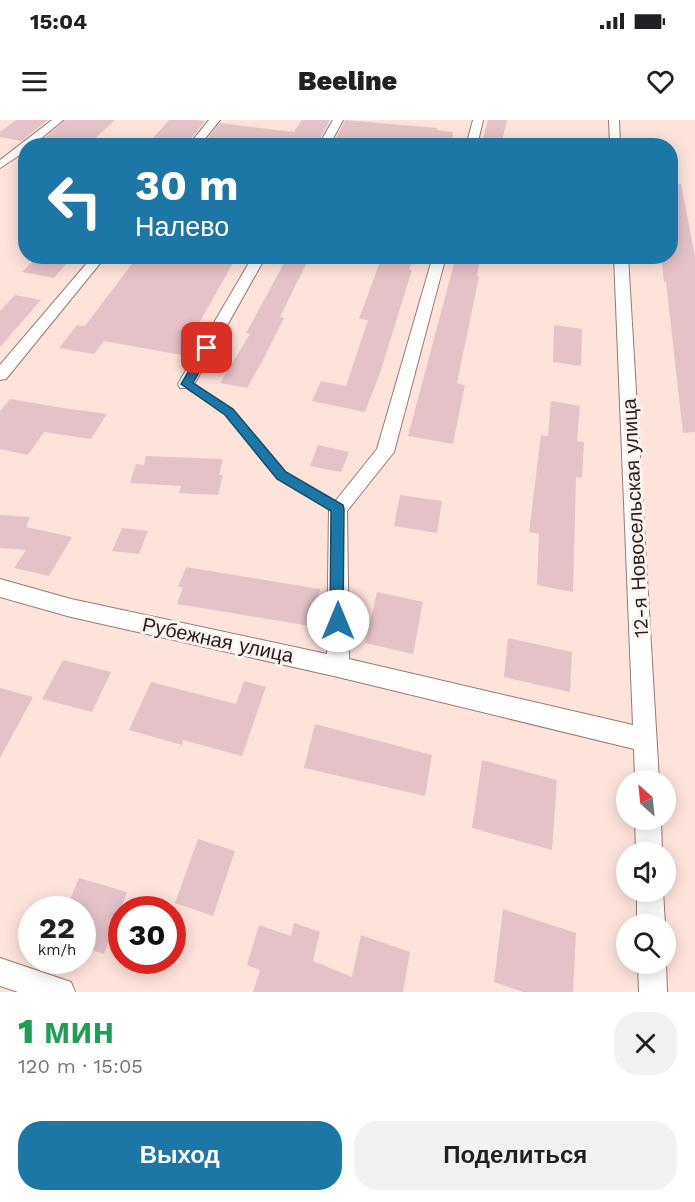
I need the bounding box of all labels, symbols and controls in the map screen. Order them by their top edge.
text: 15:04 [30,9,87,34]
icon: menu [18,65,51,98]
text: Beeline [298,65,397,97]
icon: heart [644,65,677,98]
text: 30 m [135,161,239,210]
icon: left [36,162,114,240]
text: Налево [135,211,229,243]
pin [181,322,232,373]
icon: arrive [190,331,223,364]
street label: 12-я Новосельская улица [617,397,653,638]
position arrow [306,589,370,653]
street label: Рубежная улица [140,612,297,668]
north arrow [616,770,676,830]
map controls [616,770,676,974]
button: sound [616,842,676,902]
speed limit sign: 30 [108,896,186,974]
text: 22 [39,910,75,945]
button: search [616,914,676,974]
text: km/h [38,941,76,959]
text: 1 мин [18,1010,114,1052]
button: close [614,1012,677,1075]
text: 120 m · 15:05 [18,1054,143,1078]
button: Выход [18,1121,342,1190]
button: Поделиться [354,1121,677,1190]

